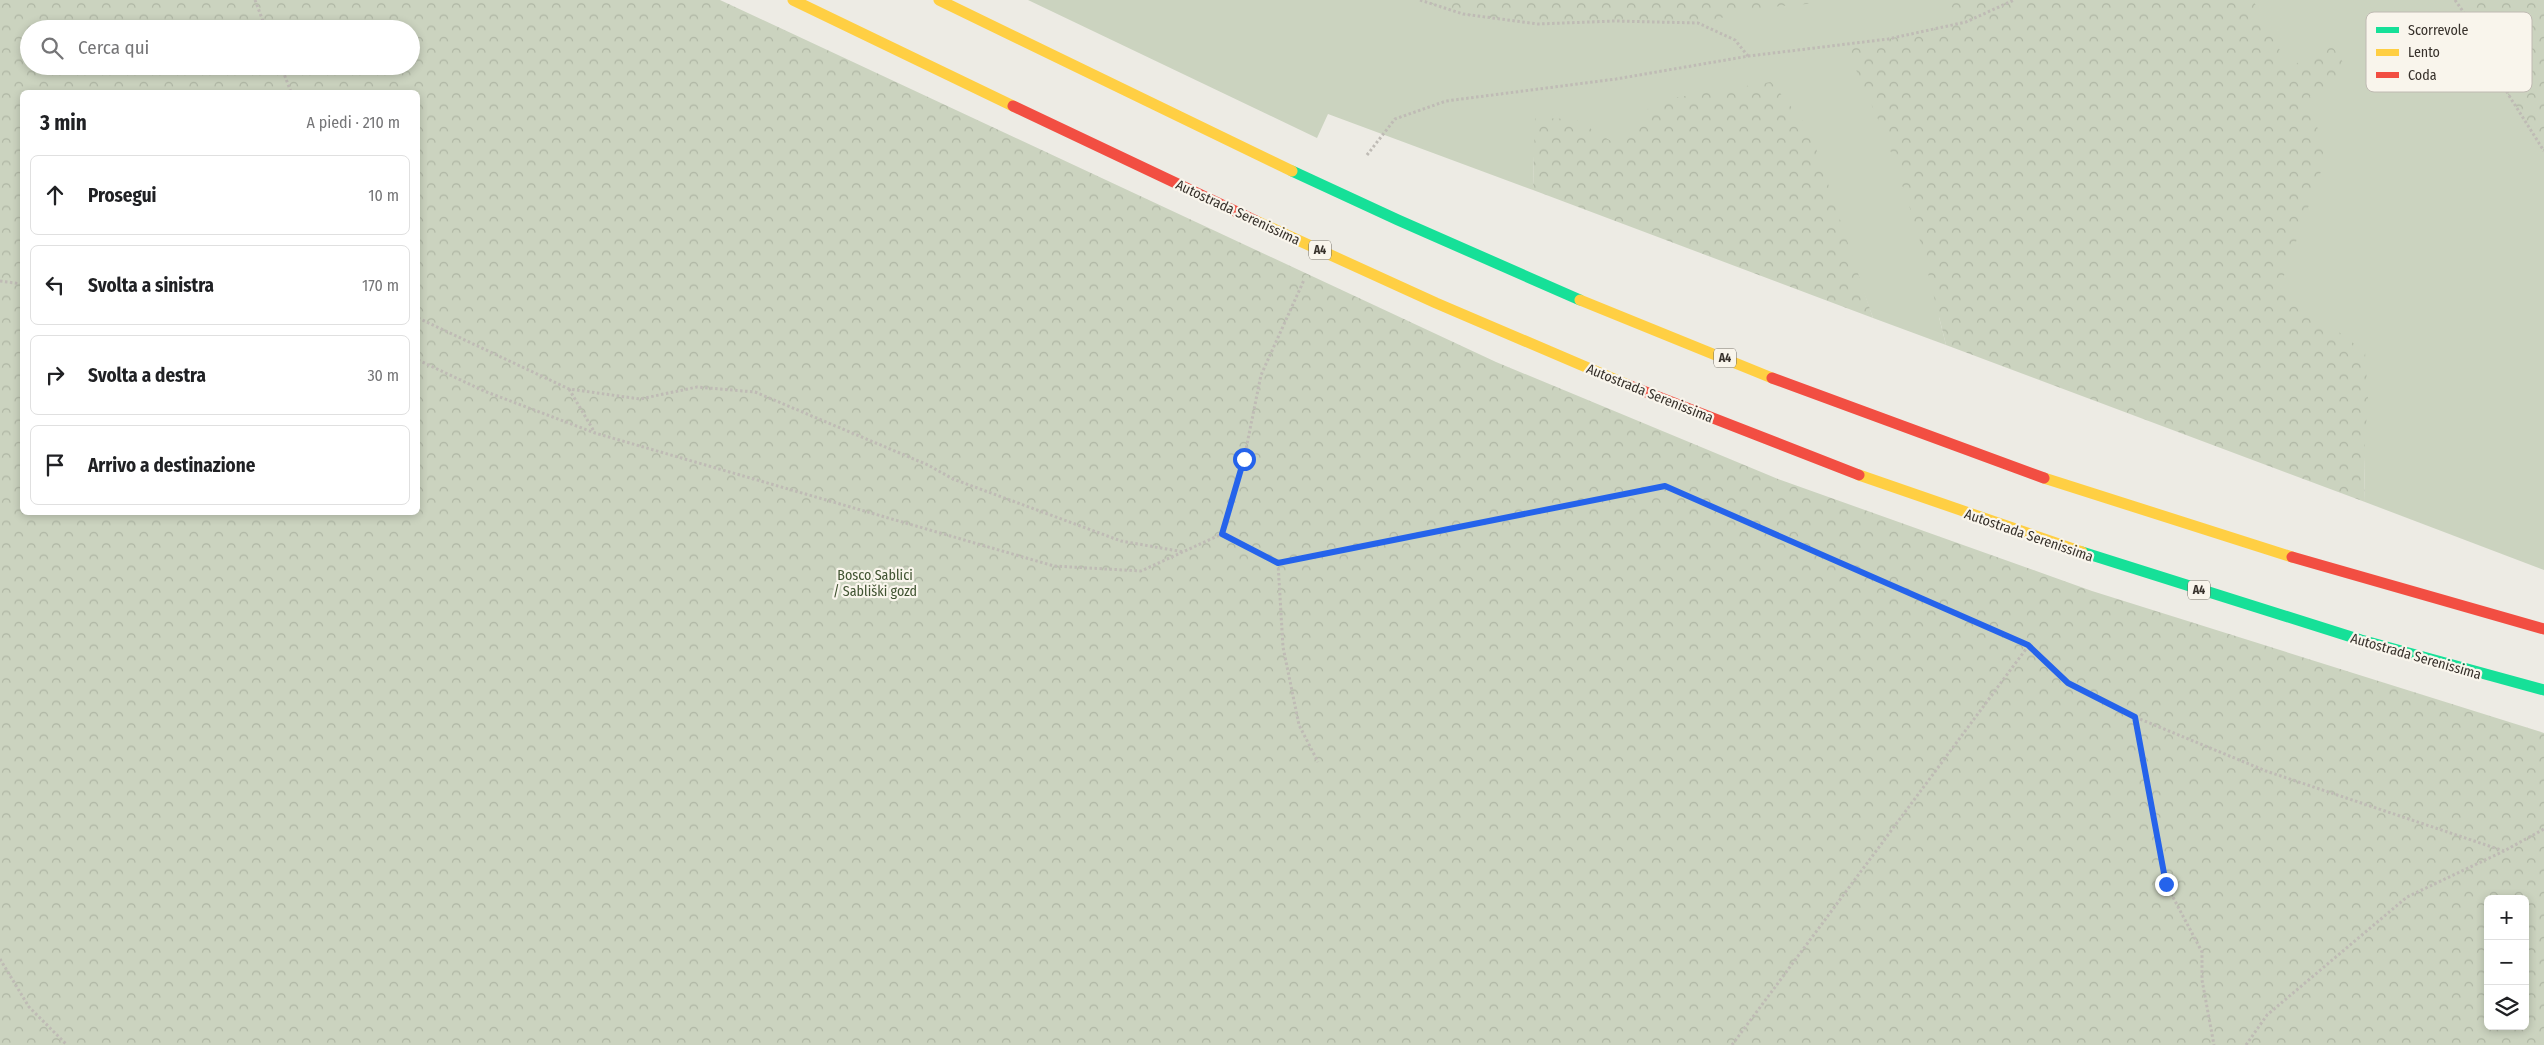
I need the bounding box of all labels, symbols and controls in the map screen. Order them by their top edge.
legend [2366,12,2532,92]
search box [20,20,420,75]
text: Scorrevole [2408,22,2468,39]
icon: search [38,34,66,62]
text: Cerca qui [78,36,149,59]
text: Lento [2408,44,2440,61]
text: Coda [2408,67,2437,84]
text: 3 min [40,110,87,136]
text: A piedi · 210 m [307,113,400,132]
street label: Autostrada Serenissima [1173,176,1303,249]
icon: ahead [41,181,69,209]
text: Prosegui [88,184,157,207]
text: 10 m [368,186,399,205]
road number: A4 [1309,240,1331,260]
icon: left [41,271,69,299]
text: Svolta a sinistra [88,274,214,297]
text: 170 m [362,276,399,295]
road number: A4 [1714,348,1736,368]
street label: Autostrada Serenissima [1584,360,1716,427]
icon: right [41,361,69,389]
text: Svolta a destra [88,364,206,387]
text: 30 m [367,366,399,385]
route start [1233,448,1256,471]
icon: arrive [41,451,69,479]
text: Arrivo a destinazione [88,454,255,477]
street label: Autostrada Serenissima [1962,505,2096,566]
park label: Bosco Sablici / Sabliški gozd [833,567,917,600]
road number: A4 [2188,580,2210,600]
street label: Autostrada Serenissima [2349,630,2483,683]
route end [2155,873,2178,896]
map controls [2484,895,2529,1030]
button: + [2484,895,2529,940]
button: − [2484,940,2529,985]
button: layers [2484,985,2529,1030]

